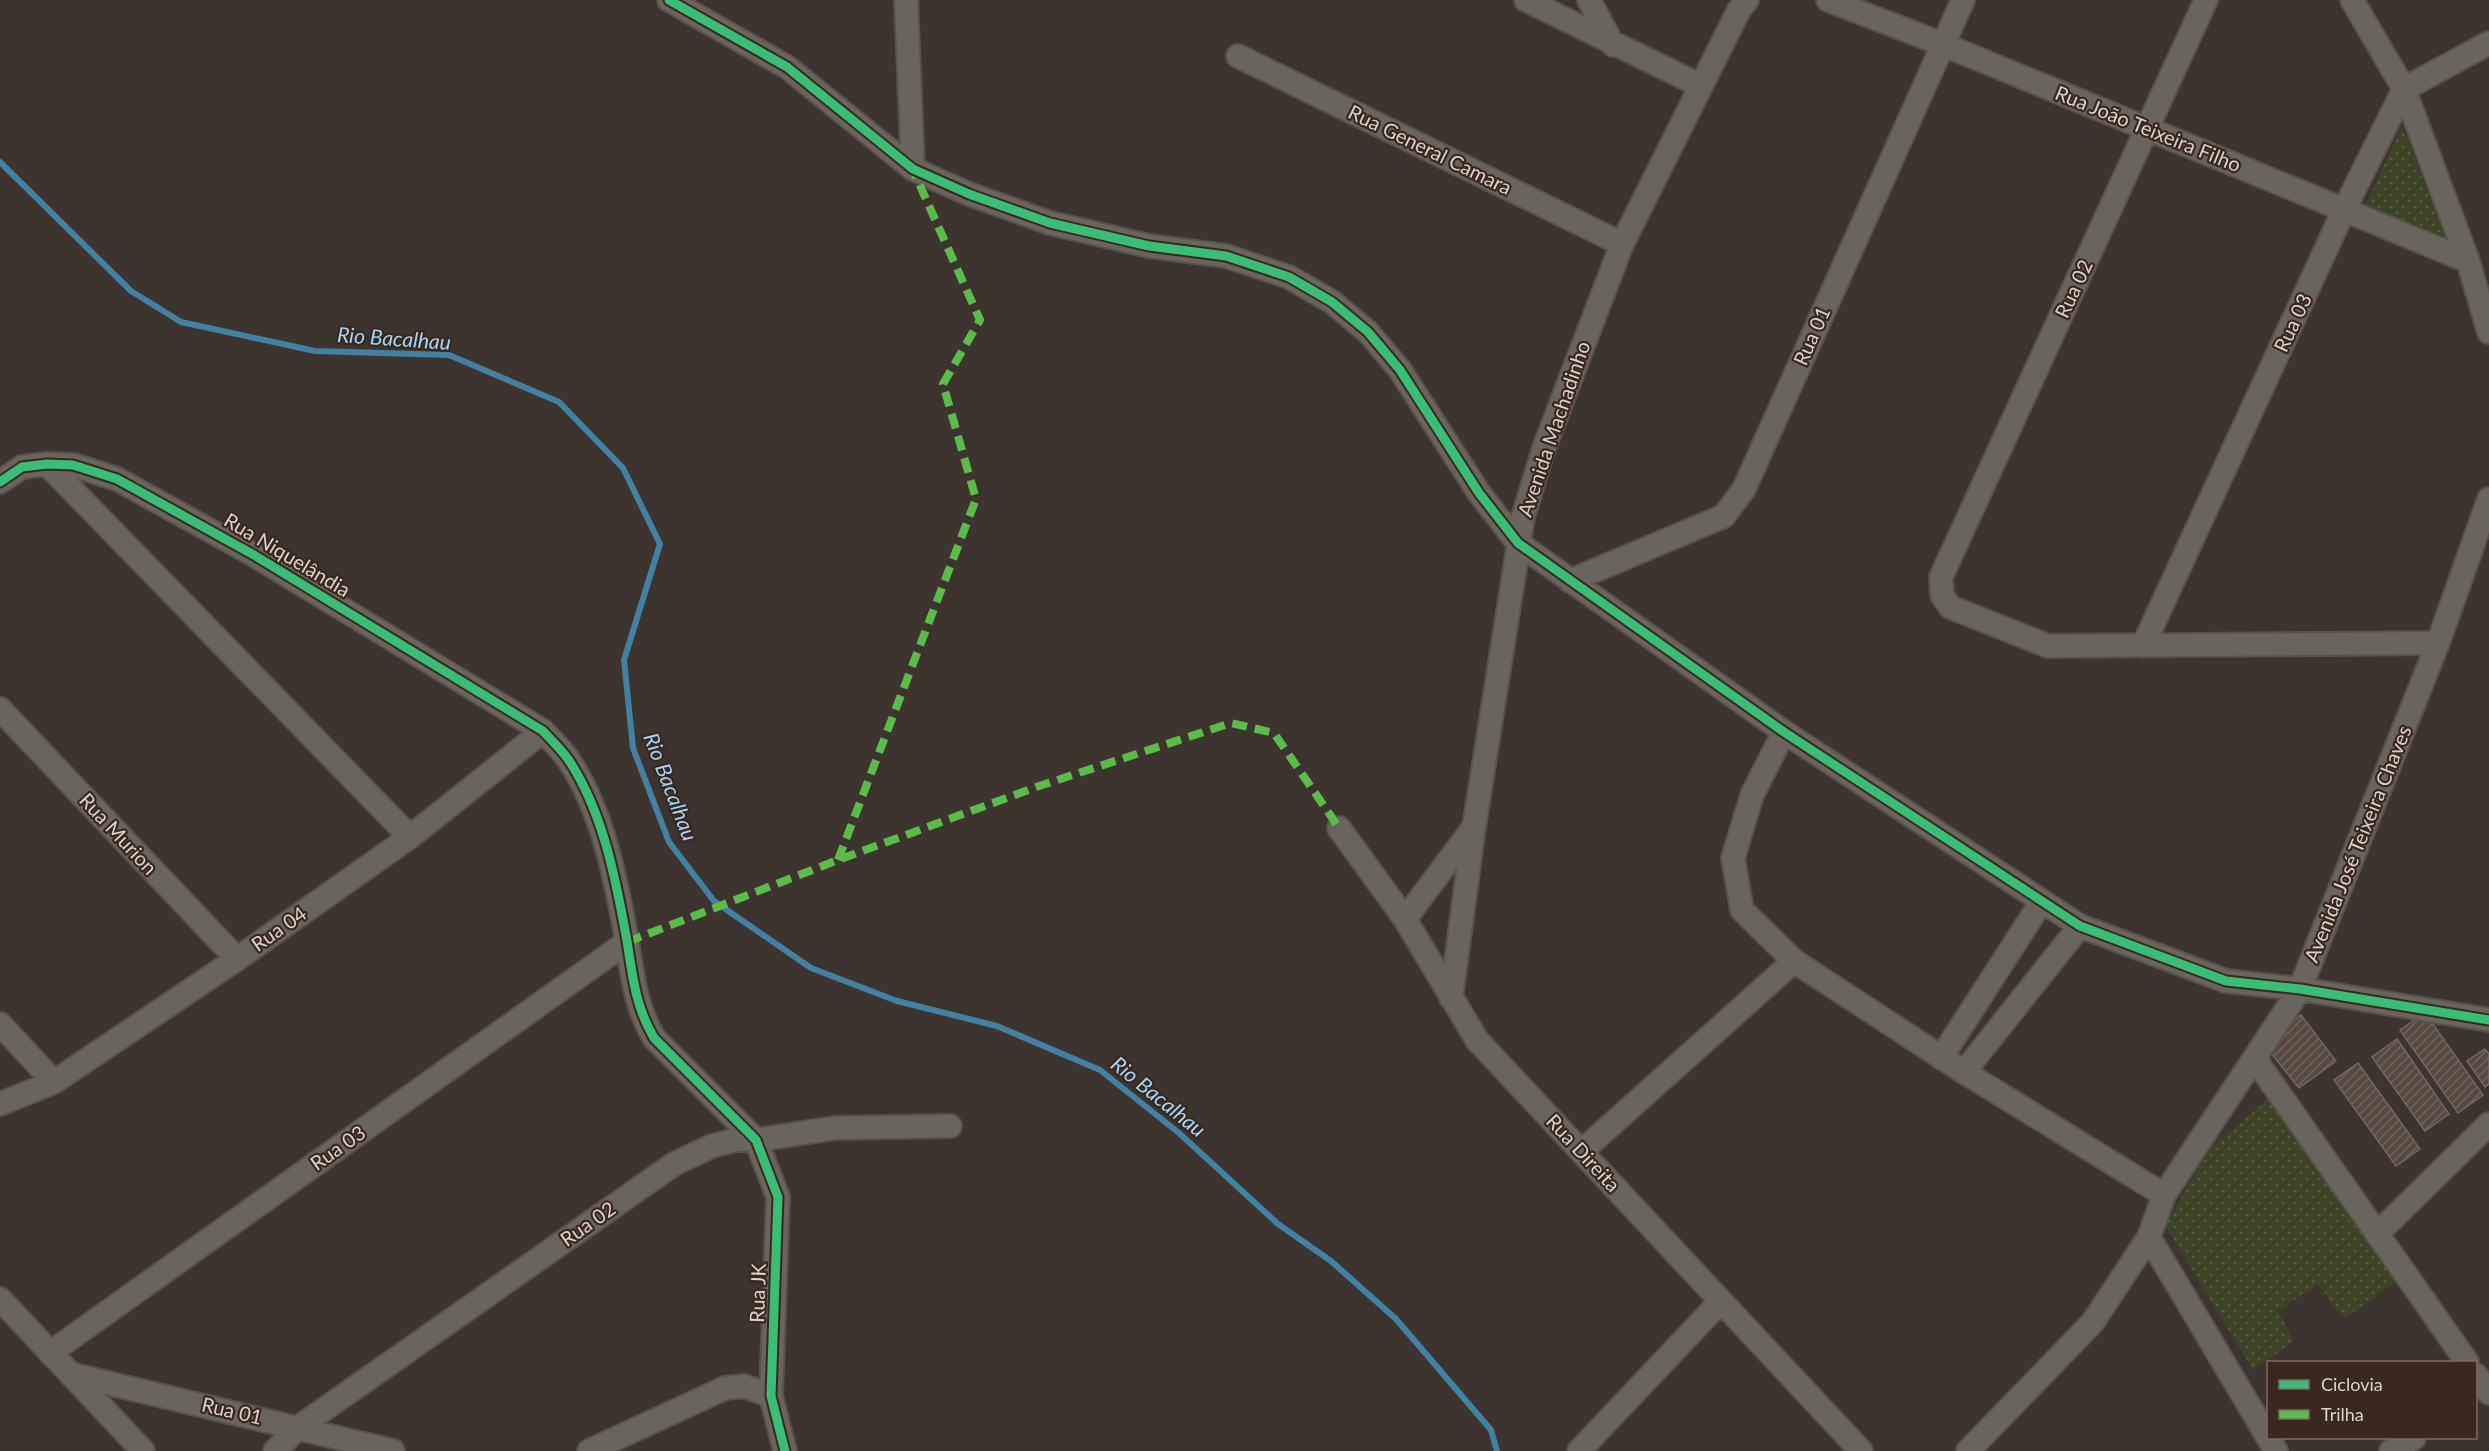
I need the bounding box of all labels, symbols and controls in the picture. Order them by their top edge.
street label: Rua João Teixeira Filho [2052,80,2245,176]
street label: Rua General Camara [1345,99,1516,199]
street label: Rua 02 [2049,256,2097,322]
street label: Rua 03 [2268,290,2316,356]
street label: Rua 01 [1788,303,1835,369]
water label: Rio Bacalhau [336,321,452,354]
street label: Avenida Machadinho [1512,338,1594,520]
street label: Rua Niquelândia [220,507,355,601]
street label: Avenida José Teixeira Chaves [2298,722,2416,966]
water label: Rio Bacalhau [639,729,703,844]
street label: Rua Murion [75,788,162,879]
street label: Rua 04 [246,900,311,956]
water label: Rio Bacalhau [1107,1050,1211,1141]
street label: Rua Direita [1542,1108,1626,1196]
street label: Rua 03 [305,1120,370,1175]
street label: Rua 02 [555,1196,620,1251]
street label: Rua JK [744,1262,770,1323]
legend [2267,1361,2477,1439]
text: Ciclovia [2321,1373,2383,1395]
street label: Rua 01 [200,1391,265,1429]
text: Trilha [2321,1403,2364,1425]

